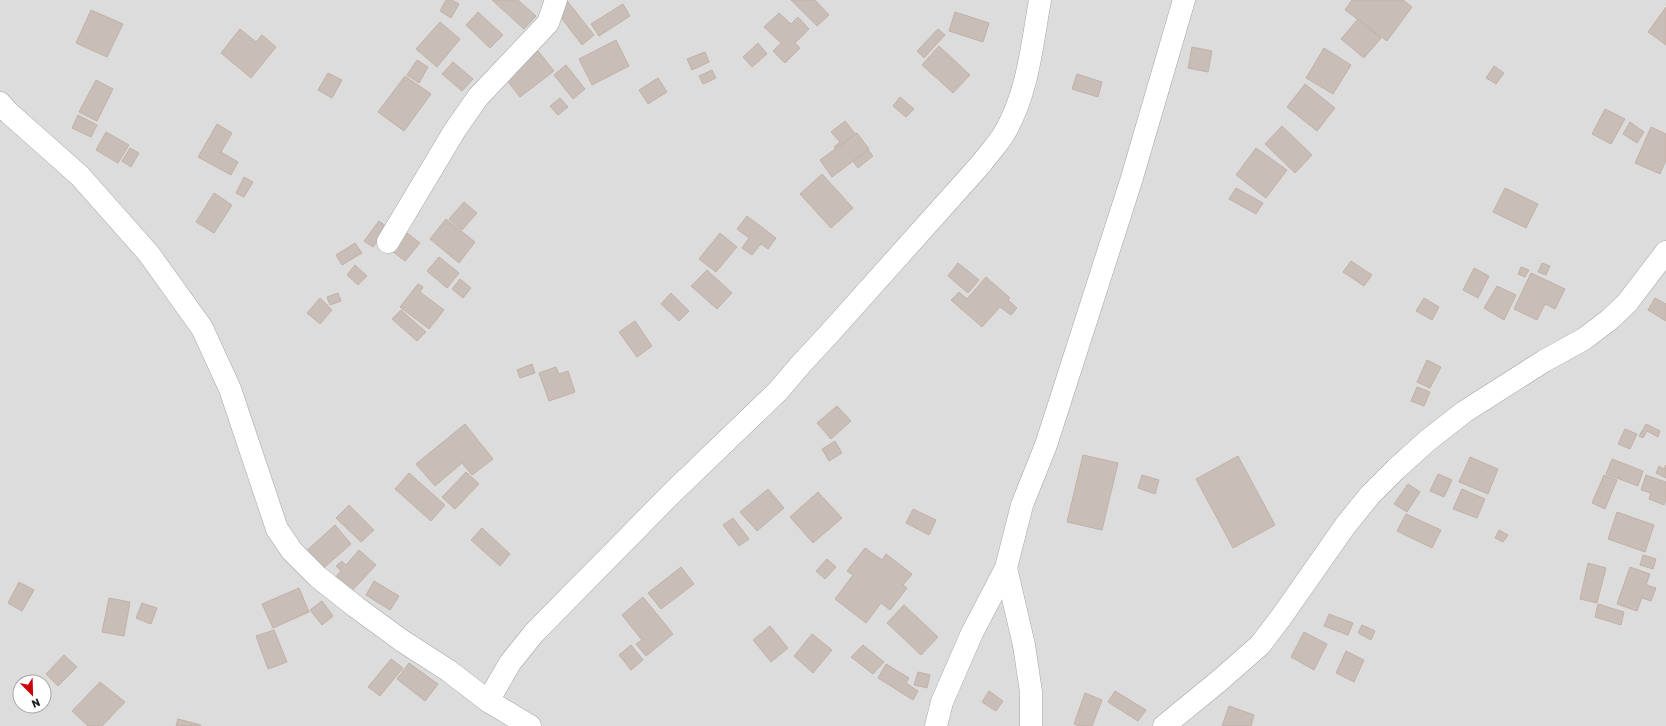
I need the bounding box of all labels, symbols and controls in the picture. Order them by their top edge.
north arrow [12,674,52,714]
text: N [29,695,42,710]

